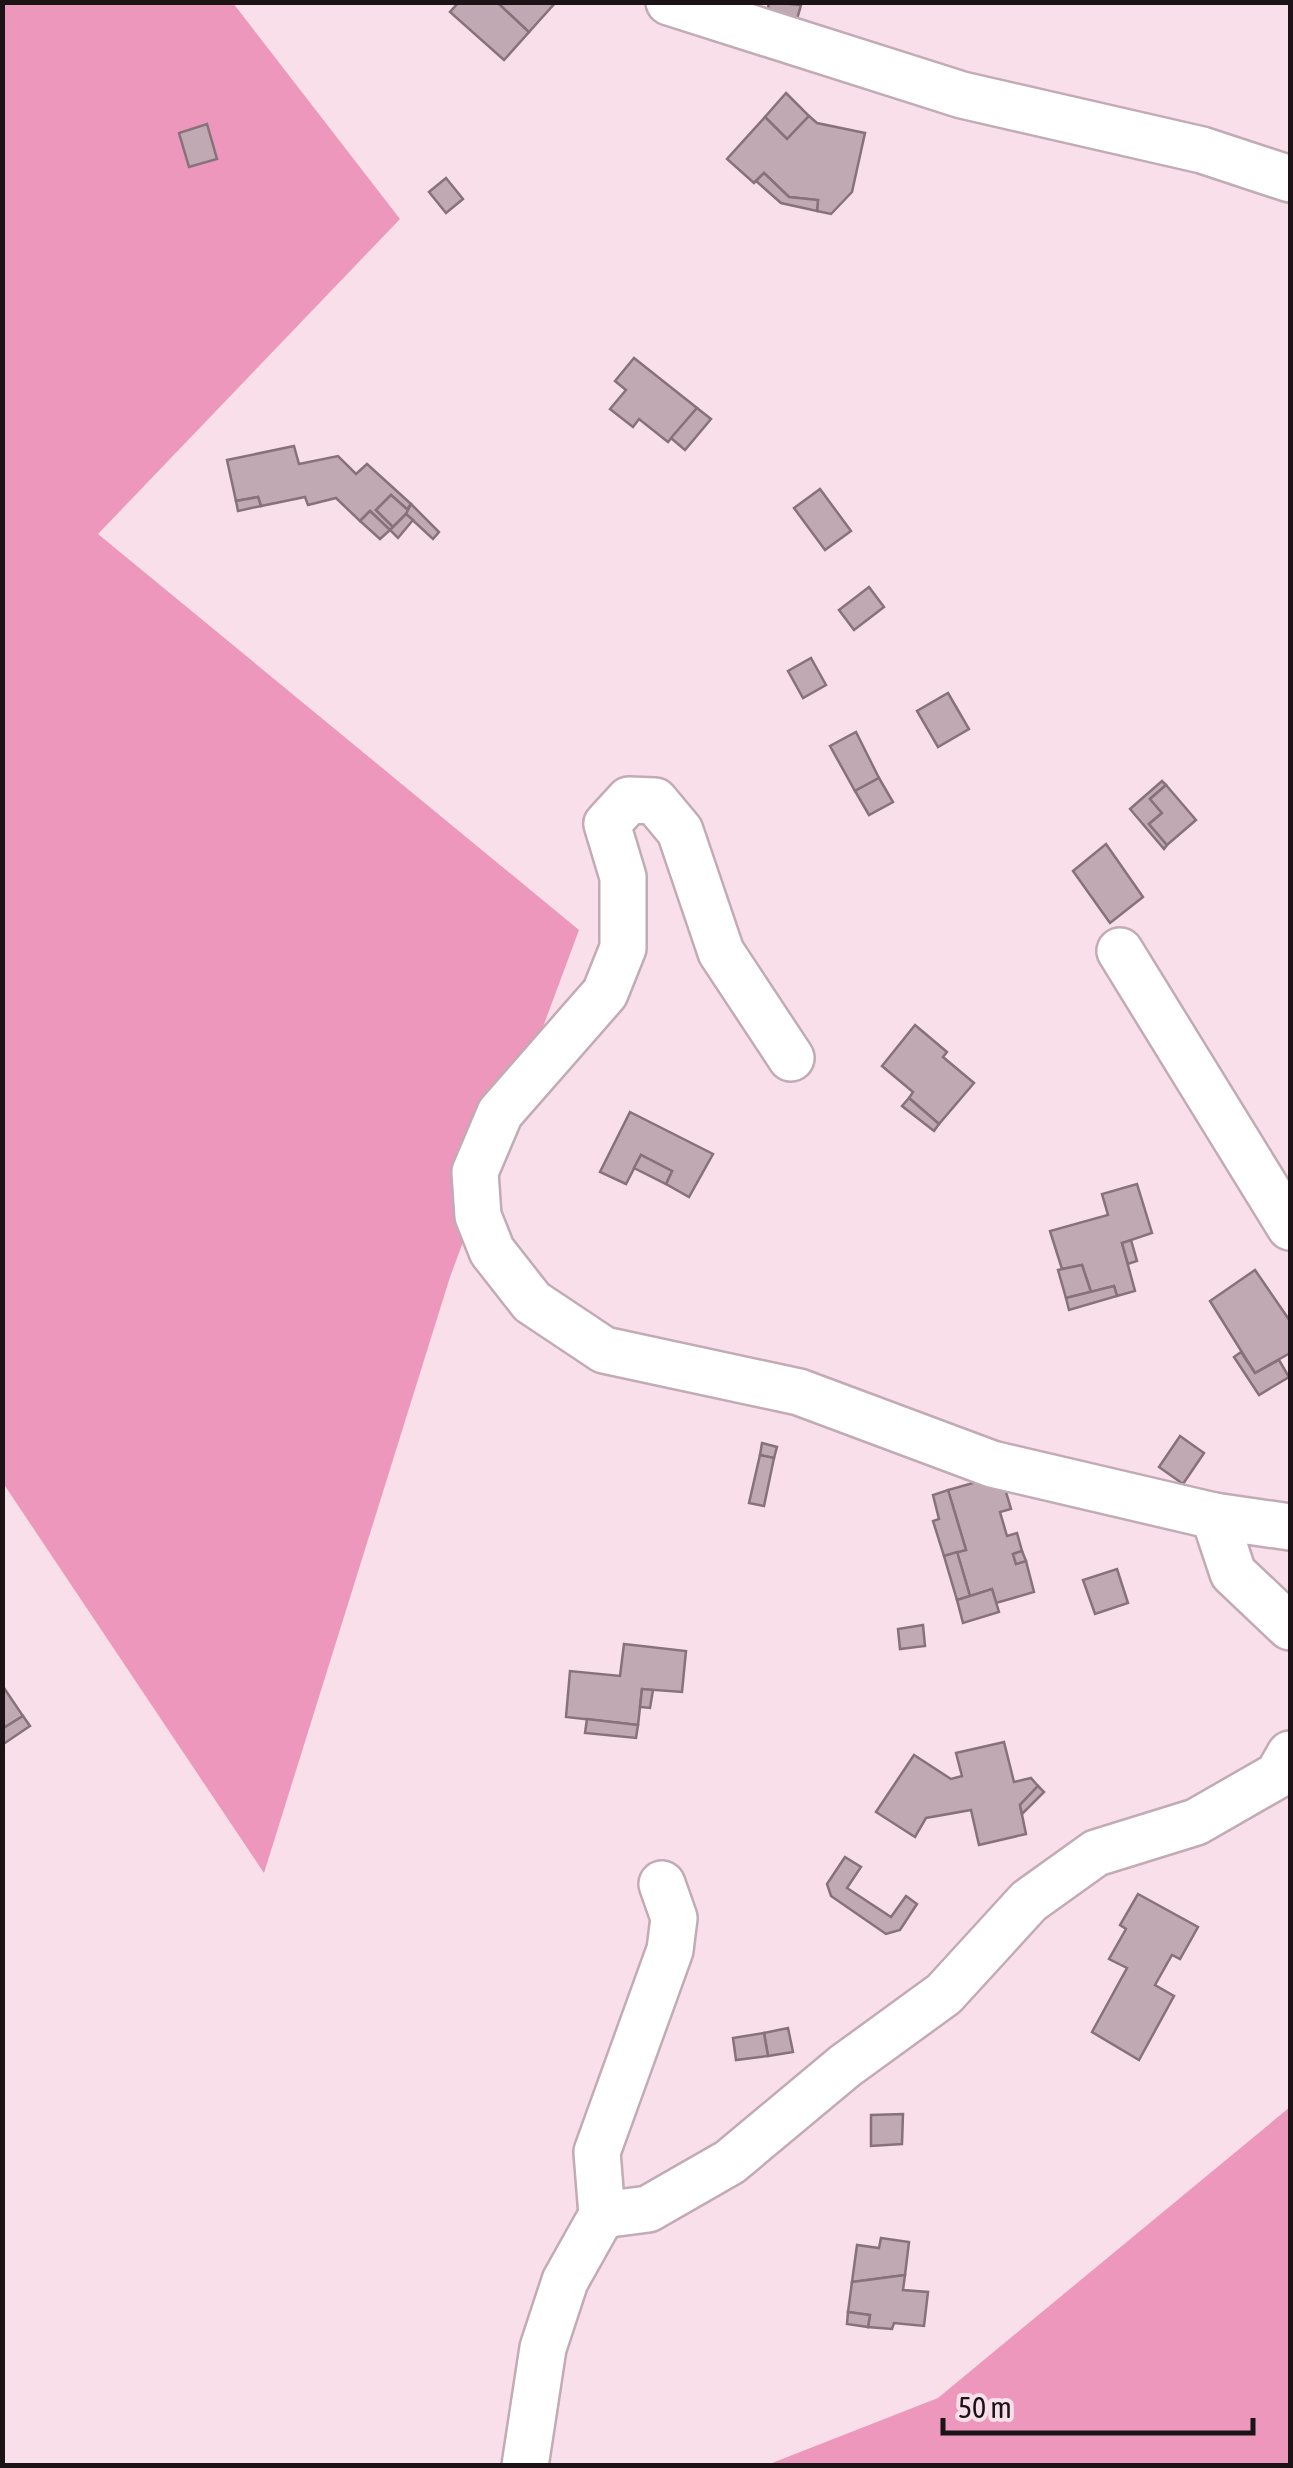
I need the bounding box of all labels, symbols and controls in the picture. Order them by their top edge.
scale bar [943,2373,1253,2435]
text: 50 m [958,2390,1012,2424]

